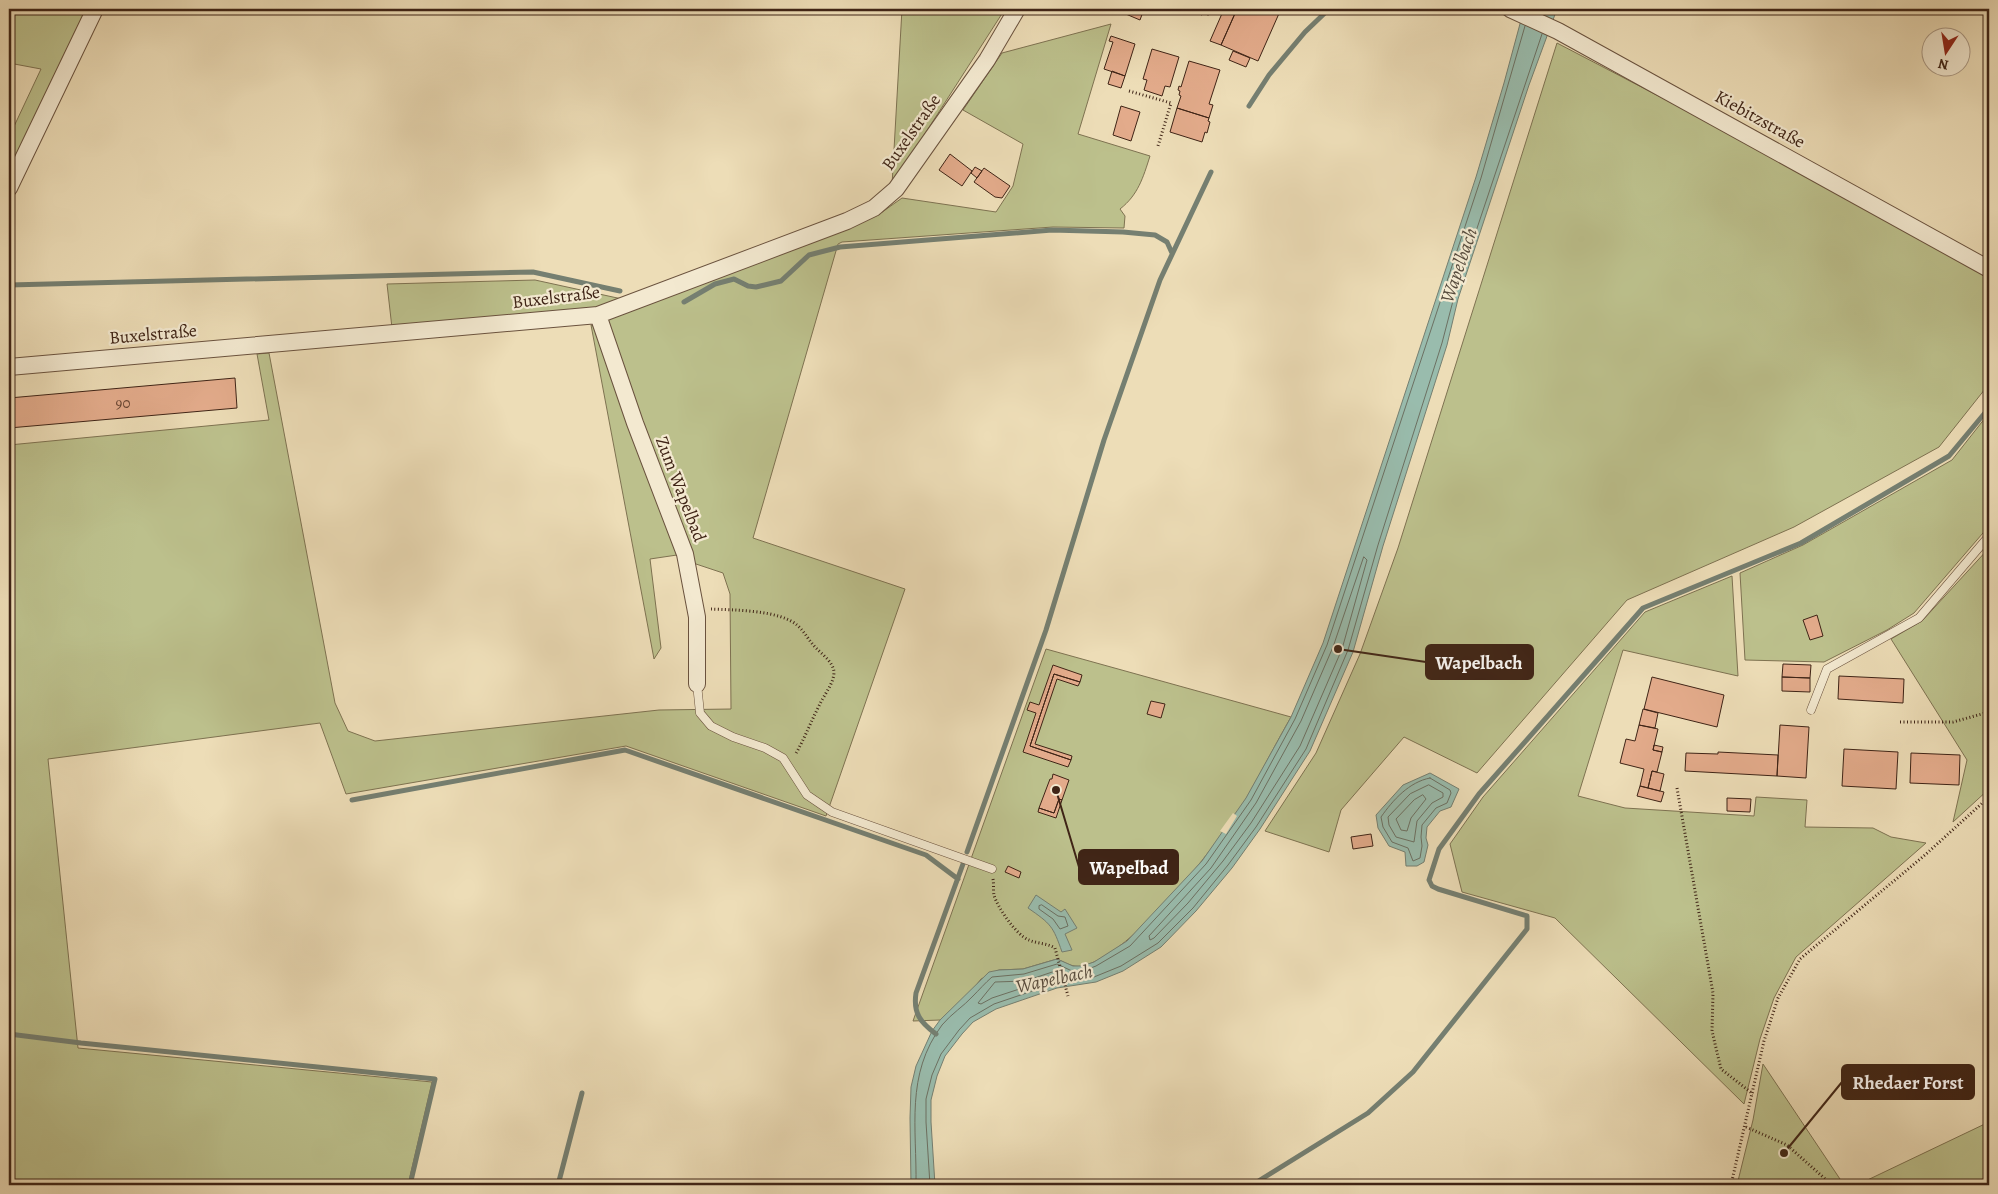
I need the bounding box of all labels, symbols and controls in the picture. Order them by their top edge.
north arrow [1920,28,1970,78]
text: N [1936,54,1950,75]
street label: Kiebitzstraße [1711,84,1809,154]
street label: Buxelstraße [876,89,946,175]
water label: Wapelbach [1434,224,1484,306]
street label: Buxelstraße [511,280,601,314]
street label: Buxelstraße [108,318,198,350]
house number: 90 [116,393,130,413]
street label: Zum Wapelbad [650,433,712,546]
callout: Wapelbach [1426,645,1533,679]
text: Wapelbach [1434,650,1523,676]
callout: Wapelbad [1079,850,1178,884]
text: Wapelbad [1088,855,1169,881]
water label: Wapelbach [1013,958,1095,1000]
callout: Rhedaer Forst [1842,1065,1974,1099]
text: Rhedaer Forst [1852,1070,1964,1096]

